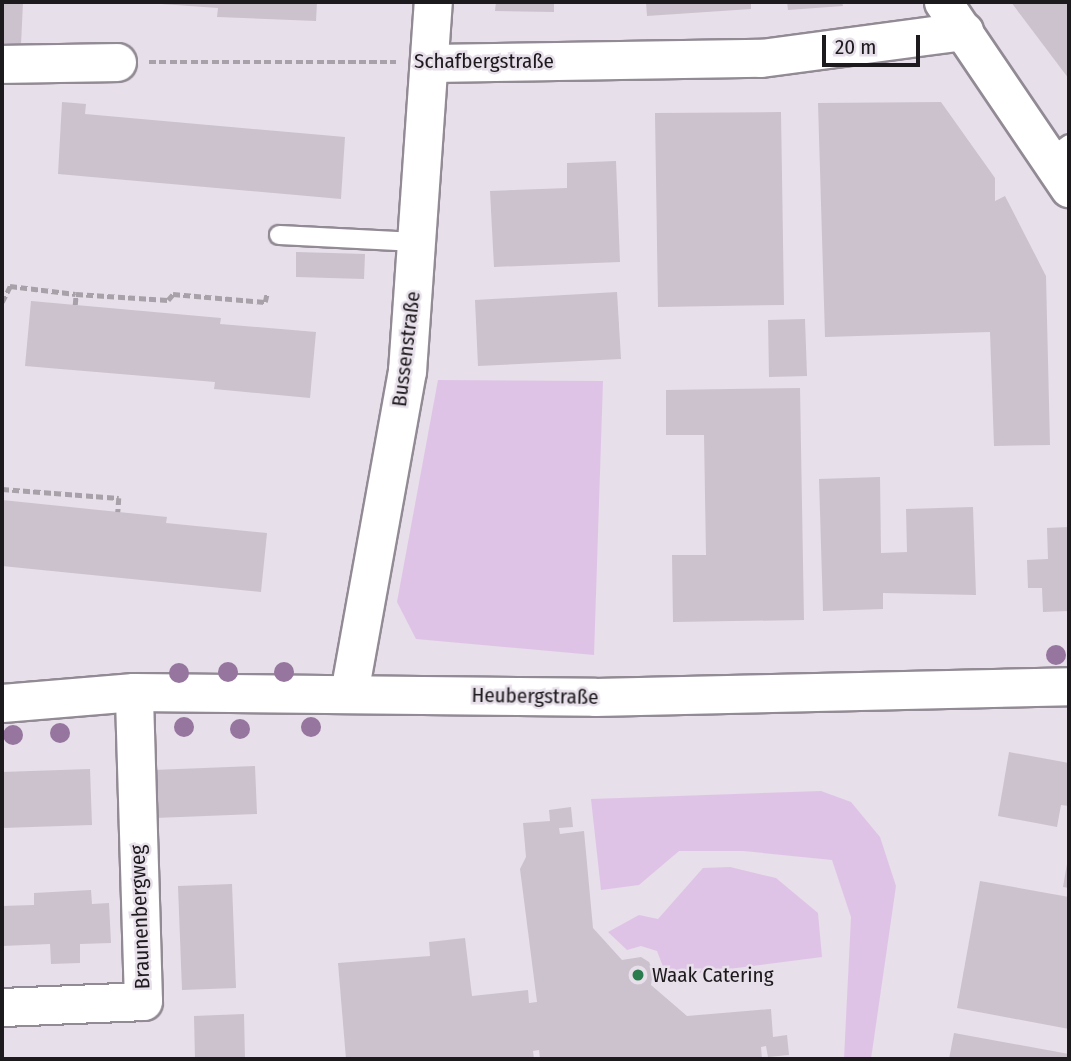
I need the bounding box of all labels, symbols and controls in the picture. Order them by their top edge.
scale bar [826,21,924,65]
text: 20 m [835,34,876,60]
street label: Schafbergstraße [414,48,554,74]
street label: Bussenstraße [386,290,426,408]
street label: Heubergstraße [471,682,599,710]
street label: Braunenbergweg [125,844,155,990]
place label: Waak Catering [652,962,774,988]
marker: Waak Catering [630,967,646,983]

